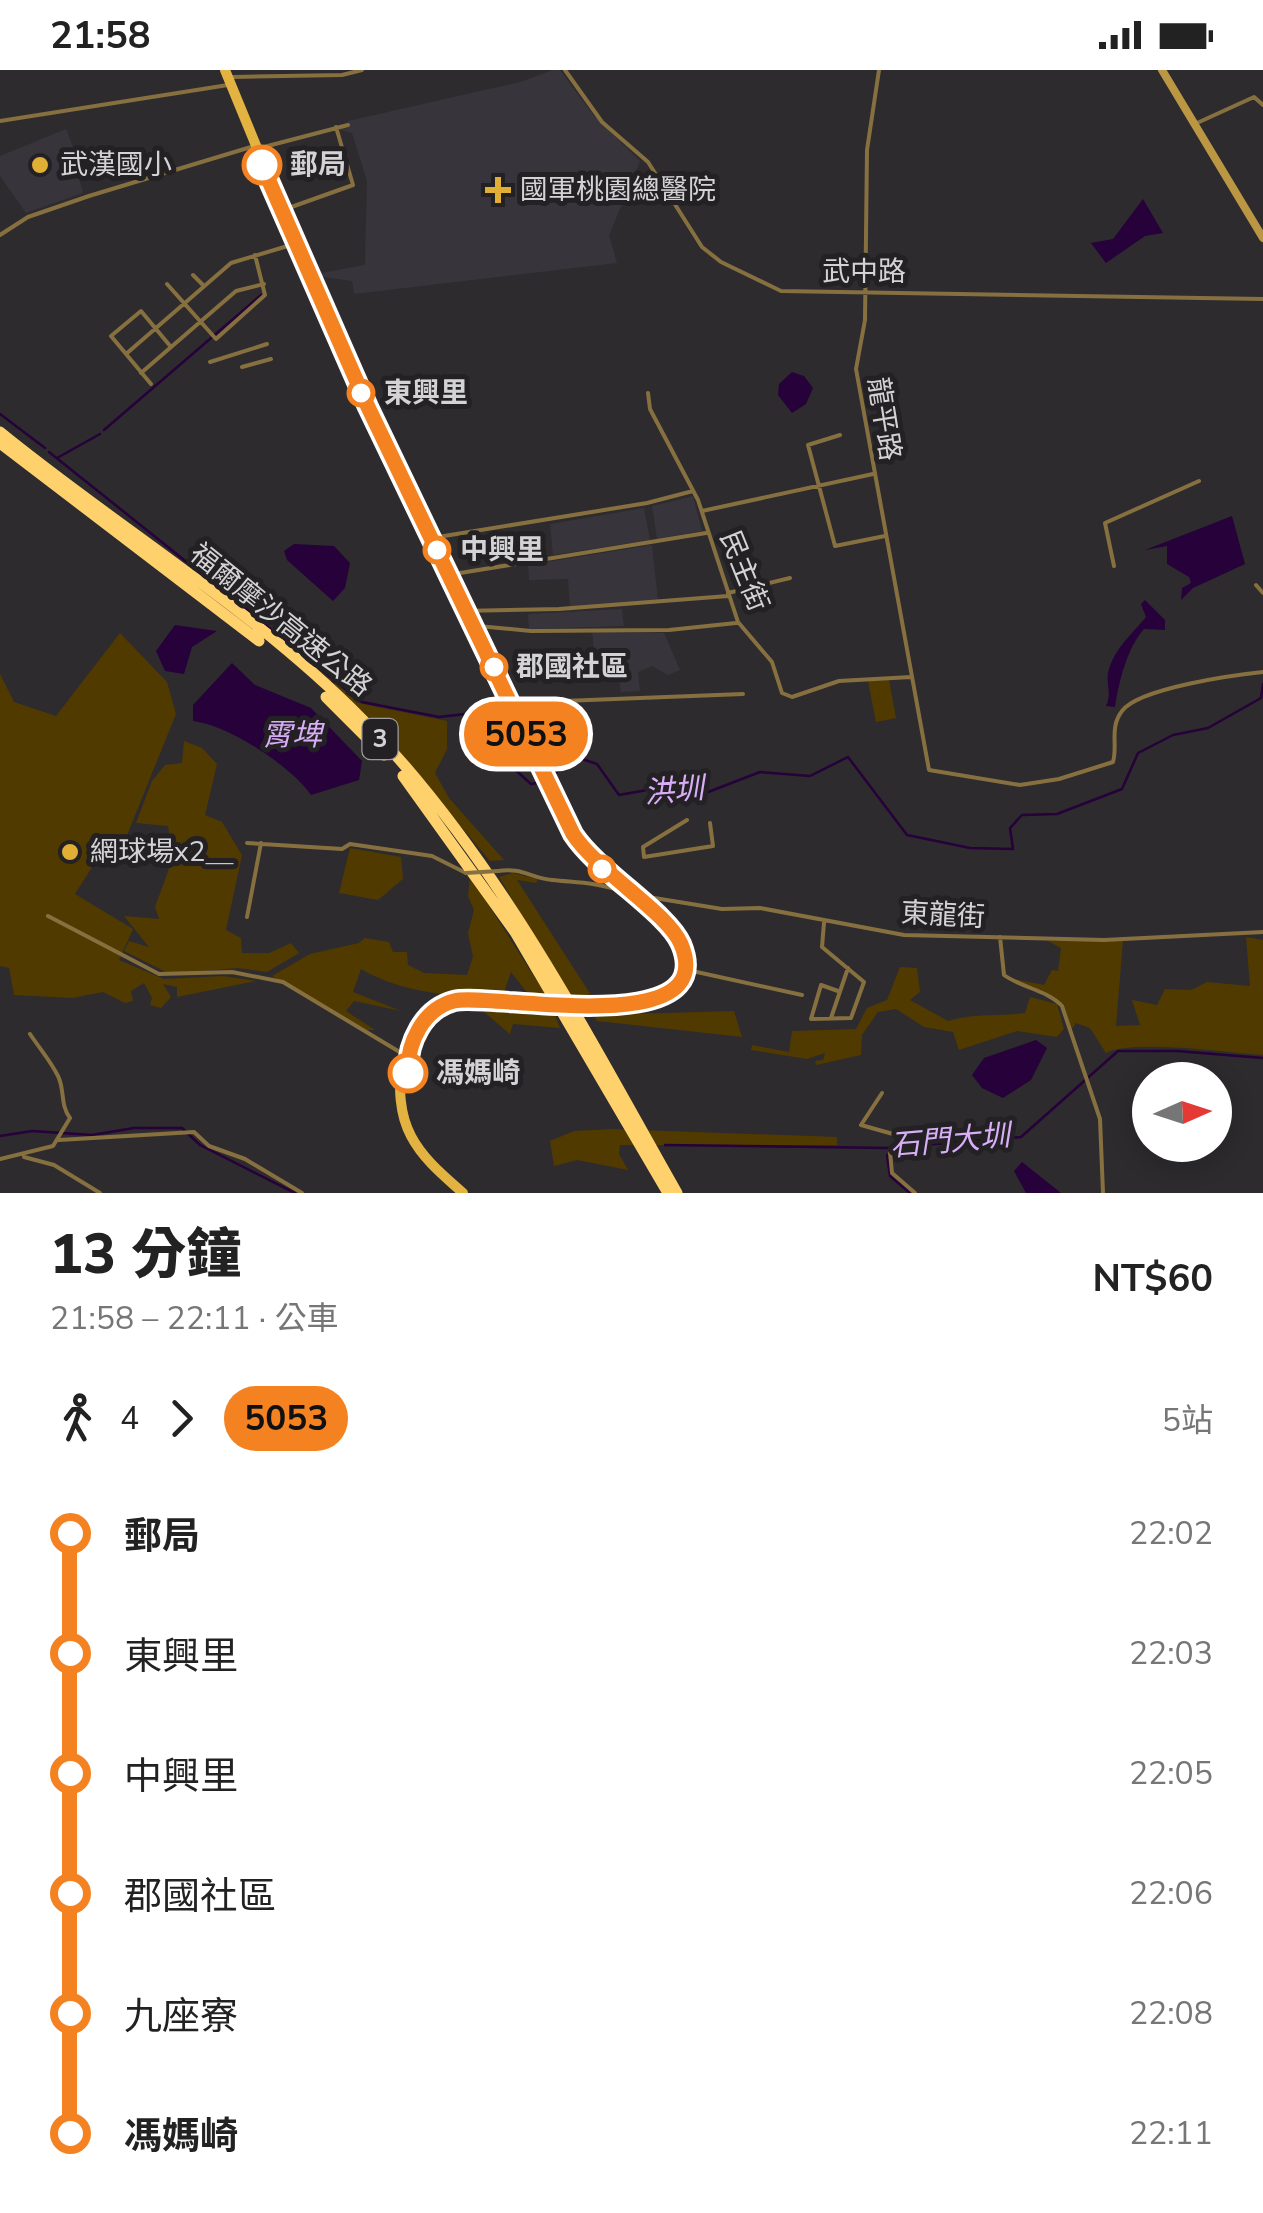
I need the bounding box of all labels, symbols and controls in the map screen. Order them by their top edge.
text: 21:58 [50,10,151,61]
place label: 武漢國小 [60,146,172,184]
marker: 郵局 [243,146,281,184]
place label: 郵局 [290,146,346,184]
marker: 武漢國小 [29,154,51,176]
place label: 國軍桃園總醫院 [520,171,716,209]
marker: 國軍桃園總醫院 [485,177,511,203]
street label: 武中路 [822,253,906,291]
place label: 東興里 [384,374,468,412]
street label: 龍平路 [859,375,909,463]
marker: 東興里 [348,380,374,406]
street label: 民主街 [711,525,777,617]
place label: 中興里 [460,531,544,569]
street label: 福爾摩沙高速公路 [182,535,380,705]
marker: 中興里 [424,537,450,563]
place label: 郡國社區 [516,648,628,686]
marker: 郡國社區 [481,654,507,680]
line badge: 5053 [456,702,596,766]
text: 5053 [484,711,568,758]
water label: 霄埤 [262,715,325,756]
road number: 3 [362,719,398,759]
water label: 洪圳 [642,768,710,814]
place label: 網球場x2＿ [90,833,234,871]
marker: 網球場x2＿ [59,841,81,863]
unlabelled marker [589,856,615,882]
street label: 東龍街 [900,894,986,936]
marker: 馮媽崎 [389,1054,427,1092]
place label: 馮媽崎 [436,1054,520,1092]
north arrow [1132,1062,1232,1162]
map controls [1132,1062,1232,1162]
water label: 石門大圳 [888,1115,1016,1167]
text: 13 分鐘 [50,1217,241,1292]
text: NT$60 [1093,1253,1213,1304]
text: 21:58 – 22:11 · 公車 [50,1297,338,1340]
icon: walk [50,1391,105,1446]
icon: forward [154,1391,209,1446]
text: 5053 [244,1395,328,1442]
text: 4 [120,1397,139,1440]
text: 5站 [1162,1399,1213,1442]
text: 郵局 [124,1511,200,1562]
text: 22:02 [1129,1512,1213,1555]
text: 東興里 [124,1631,238,1682]
text: 22:03 [1129,1632,1213,1675]
text: 中興里 [124,1751,238,1802]
text: 22:05 [1129,1752,1213,1795]
text: 郡國社區 [124,1871,276,1922]
text: 22:06 [1129,1872,1213,1915]
text: 九座寮 [124,1991,238,2042]
text: 22:08 [1129,1992,1213,2035]
text: 馮媽崎 [124,2111,238,2162]
text: 22:11 [1129,2112,1213,2155]

